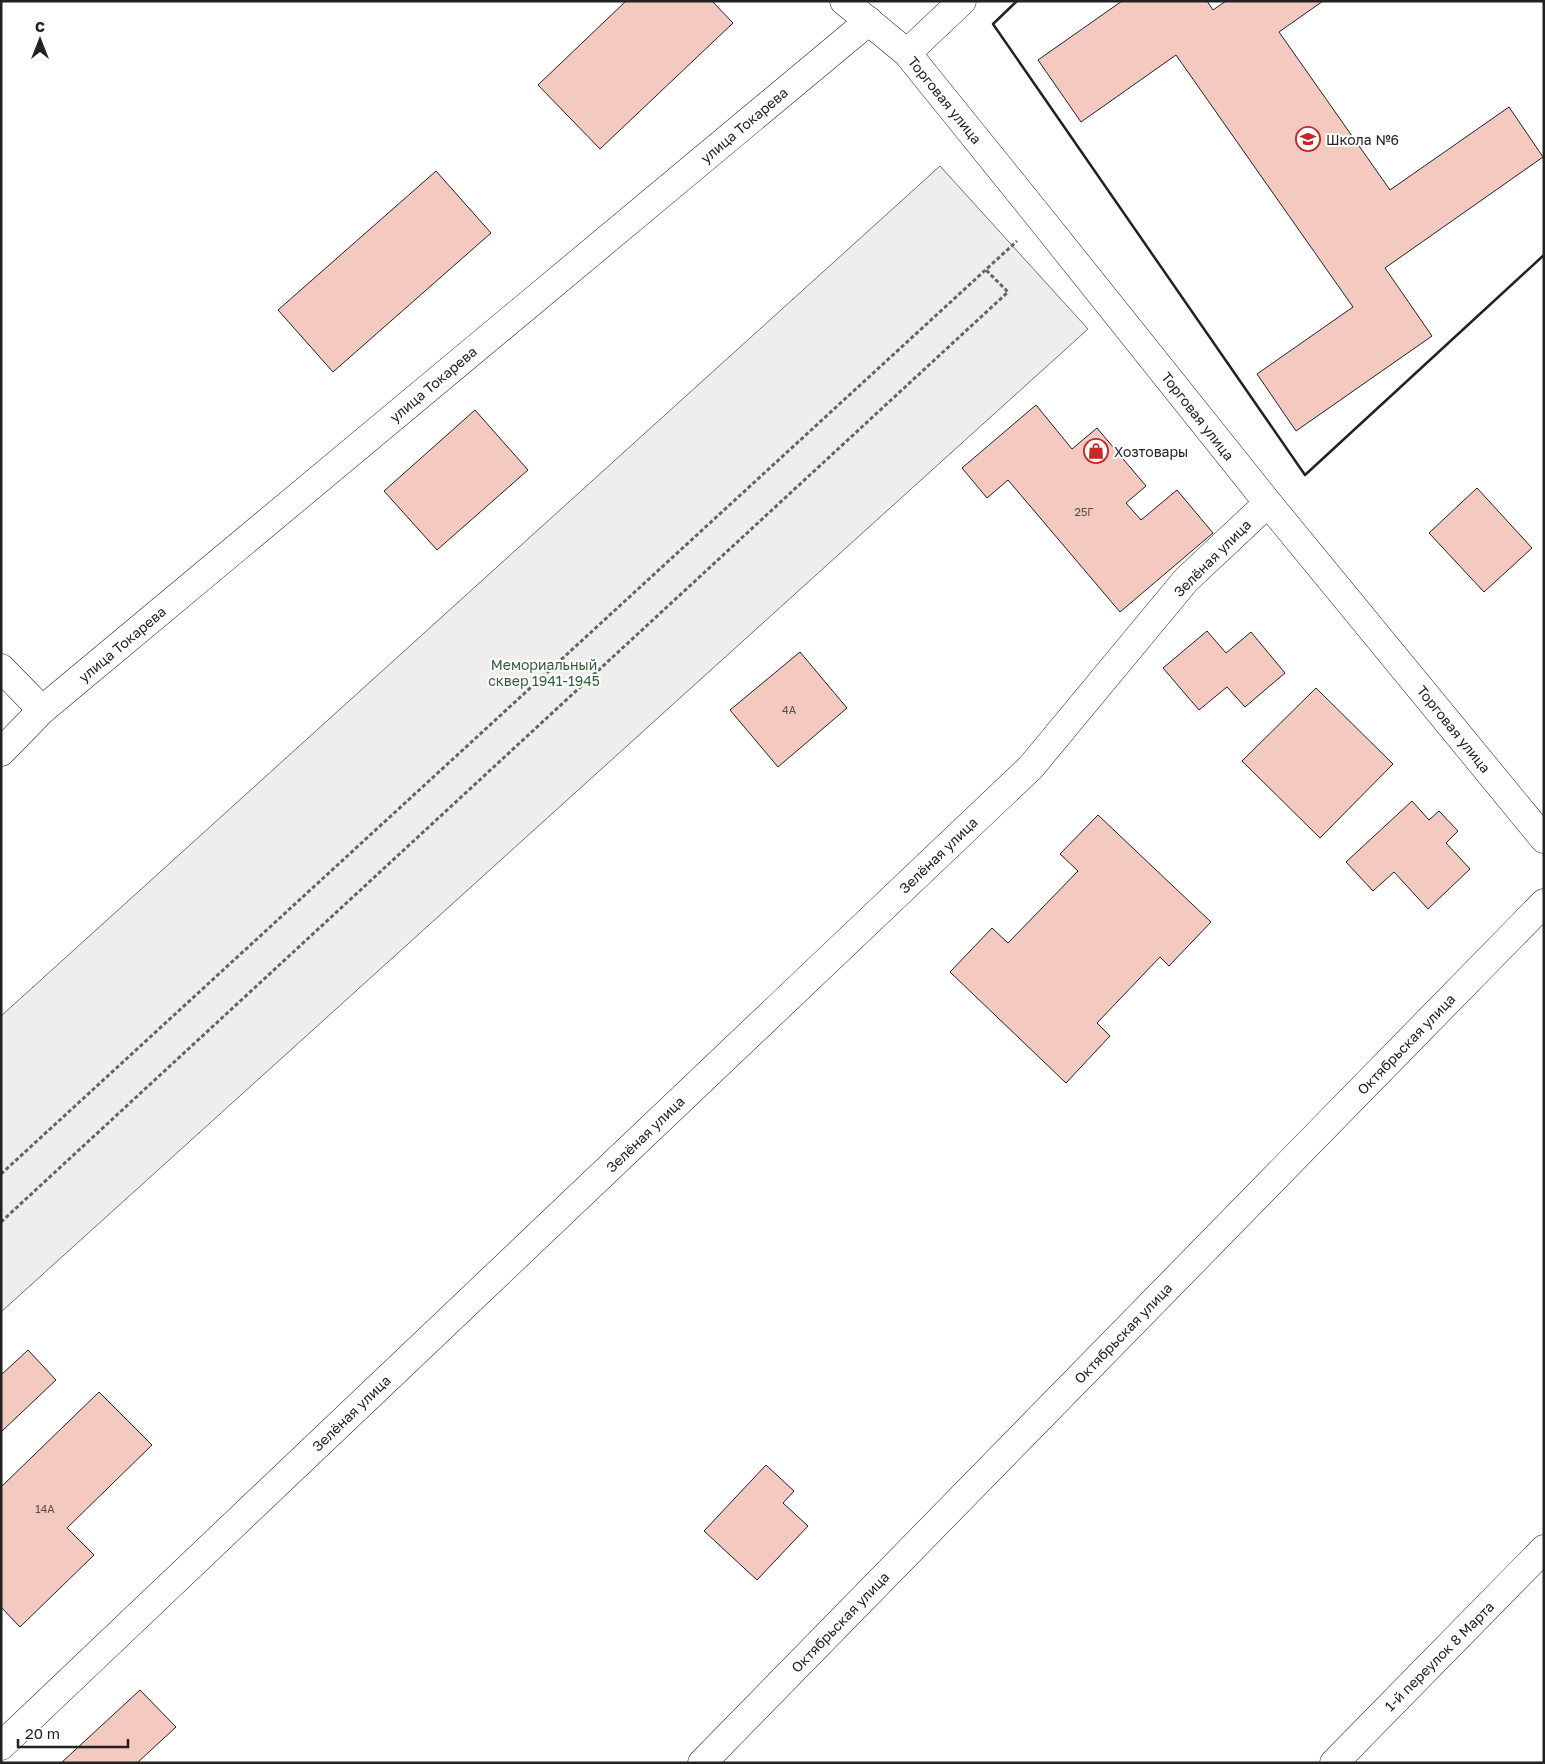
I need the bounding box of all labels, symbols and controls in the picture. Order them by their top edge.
north arrow [15,15,65,65]
text: С [35,18,45,35]
street label: Торговая улица [905,53,985,147]
street label: улица Токарева [697,84,791,166]
school or university icon: Школа №6 [1295,126,1321,152]
place label: Школа №6 [1326,131,1399,148]
street label: улица Токарева [386,343,480,425]
street label: Торговая улица [1158,368,1238,464]
shop icon: Хозтовары [1083,438,1109,464]
place label: Хозтовары [1114,443,1188,460]
house number: 25Г [1075,505,1093,518]
street label: Зелёная улица [1170,516,1254,600]
street label: улица Токарева [75,603,169,685]
park label: Мемориальный сквер 1941-1945 [488,656,600,689]
street label: Торговая улица [1414,682,1494,776]
house number: 4А [782,703,797,716]
street label: Зелёная улица [895,813,981,897]
street label: Октябрьская улица [1354,990,1458,1098]
street label: Зелёная улица [602,1092,688,1176]
street label: Октябрьская улица [1071,1279,1175,1387]
street label: Зелёная улица [308,1371,394,1455]
house number: 14А [35,1502,55,1515]
street label: Октябрьская улица [788,1568,892,1676]
street label: 1-й переулок 8 Марта [1381,1598,1497,1714]
scale bar [18,1716,128,1748]
text: 20 m [25,1724,60,1742]

